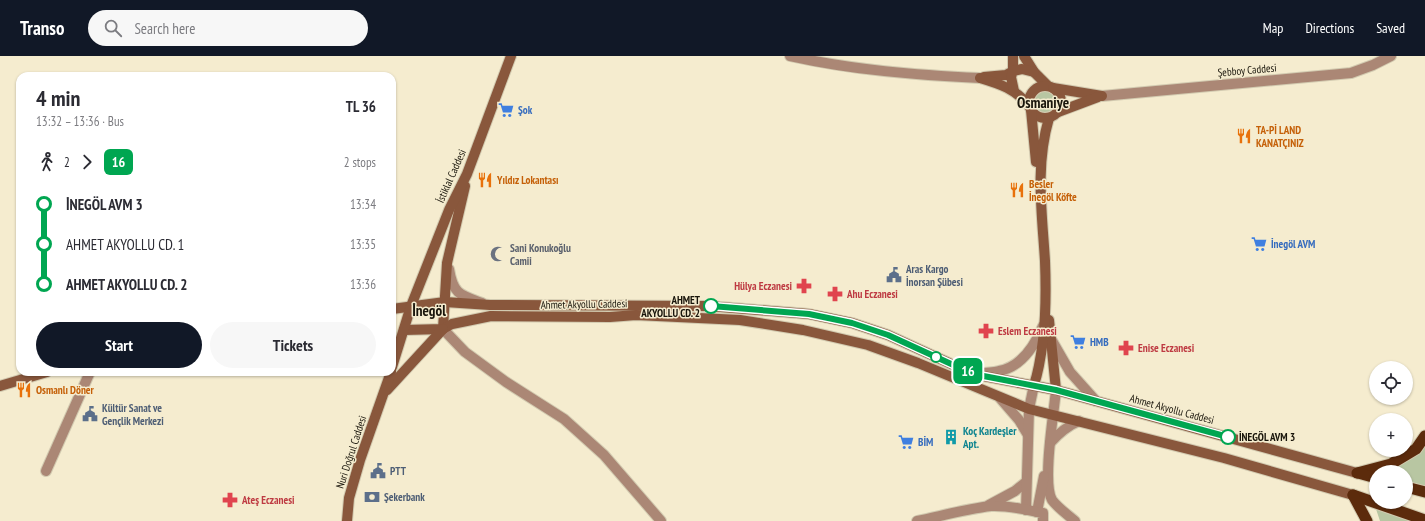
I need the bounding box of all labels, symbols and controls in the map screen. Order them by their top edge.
search box [88,10,368,46]
text: Transo [20,16,64,40]
icon: search [102,17,124,39]
text: Search here [134,19,195,38]
text: Map [1263,19,1283,37]
text: Directions [1305,19,1354,37]
text: Saved [1376,19,1405,37]
street label: Şebboy Caddesi [1217,60,1277,80]
text: 4 min [36,84,80,112]
district label: Osmaniye [1017,93,1069,112]
text: TL 36 [346,97,376,116]
supermarket icon: Şok [497,101,515,119]
place label: Şok [518,103,533,117]
text: 13:32 – 13:36 · Bus [36,113,124,130]
place label: TA-Pİ LAND KANATÇINIZ [1256,123,1304,150]
restaurant icon: TA-Pİ LAND KANATÇINIZ [1235,127,1253,145]
street label: İstiklal Caddesi [433,147,469,205]
icon: walk [36,151,58,173]
icon: forward [76,151,98,173]
text: 16 [112,153,125,171]
text: 2 [64,154,70,171]
text: 2 stops [344,154,376,171]
restaurant icon: Yıldız Lokantası [476,171,494,189]
place label: Yıldız Lokantası [496,173,559,187]
place label: Besler İnegöl Köfte [1029,177,1077,204]
restaurant icon: Besler İnegöl Köfte [1008,181,1026,199]
text: İNEGÖL AVM 3 [66,195,143,214]
text: 13:34 [350,196,376,213]
text: AHMET AKYOLLU CD. 1 [66,235,184,254]
supermarket icon: İnegöl AVM [1250,235,1268,253]
text: 13:35 [350,236,376,253]
place label: İnegöl AVM [1271,237,1315,251]
place label: Sani Konukoğlu Camii [510,241,571,268]
mosque icon: Sani Konukoğlu Camii [489,245,507,263]
place label: Aras Kargo İnorsan Şübesi [905,262,963,289]
public building icon: Aras Kargo İnorsan Şübesi [885,266,903,284]
text: AHMET AKYOLLU CD. 2 [66,275,187,294]
text: 13:36 [350,276,376,293]
pharmacy icon: Hülya Eczanesi [795,277,813,295]
place label: Hülya Eczanesi [734,279,793,293]
pharmacy icon: Ahu Eczanesi [826,285,844,303]
place label: Ahu Eczanesi [846,287,898,301]
place label: AHMET AKYOLLU CD. 2 [640,293,701,320]
street label: Ahmet Akyollu Caddesi [540,296,628,312]
marker: AHMET AKYOLLU CD. 2 [703,298,719,314]
district label: İnegöl [412,301,446,320]
button: Start [36,322,202,368]
button: Tickets [210,322,376,368]
pharmacy icon: Eslem Eczanesi [977,322,995,340]
place label: Eslem Eczanesi [998,324,1057,338]
supermarket icon: HMB [1069,333,1087,351]
place label: HMB [1090,335,1109,349]
pharmacy icon: Enise Eczanesi [1117,339,1135,357]
place label: Enise Eczanesi [1138,341,1195,355]
unlabelled marker [930,351,942,363]
line badge: 16 [950,358,986,384]
map controls [1369,361,1413,509]
button: locate [1369,361,1413,405]
text: 16 [961,362,975,380]
restaurant icon: Osmanlı Döner [15,381,33,399]
place label: Osmanlı Döner [36,383,95,397]
street label: Ahmet Akyollu Caddesi [1128,391,1216,427]
place label: Kültür Sanat ve Gençlik Merkezi [102,401,164,428]
public building icon: Kültür Sanat ve Gençlik Merkezi [81,405,99,423]
button: + [1369,413,1413,457]
street label: Nuri Doğrul Caddesi [333,414,369,490]
place label: Koç Kardeşler Apt. [962,424,1017,451]
building icon: Koç Kardeşler Apt. [942,428,960,446]
marker: İNEGÖL AVM 3 [1220,429,1236,445]
place label: İNEGÖL AVM 3 [1239,430,1295,444]
supermarket icon: BİM [897,433,915,451]
place label: BİM [918,435,933,449]
public building icon: PTT [369,462,387,480]
place label: PTT [390,464,407,478]
button: − [1369,465,1413,509]
bank icon: Şekerbank [363,488,381,506]
place label: Şekerbank [384,490,425,504]
pharmacy icon: Ateş Eczanesi [221,491,239,509]
place label: Ateş Eczanesi [241,493,295,507]

